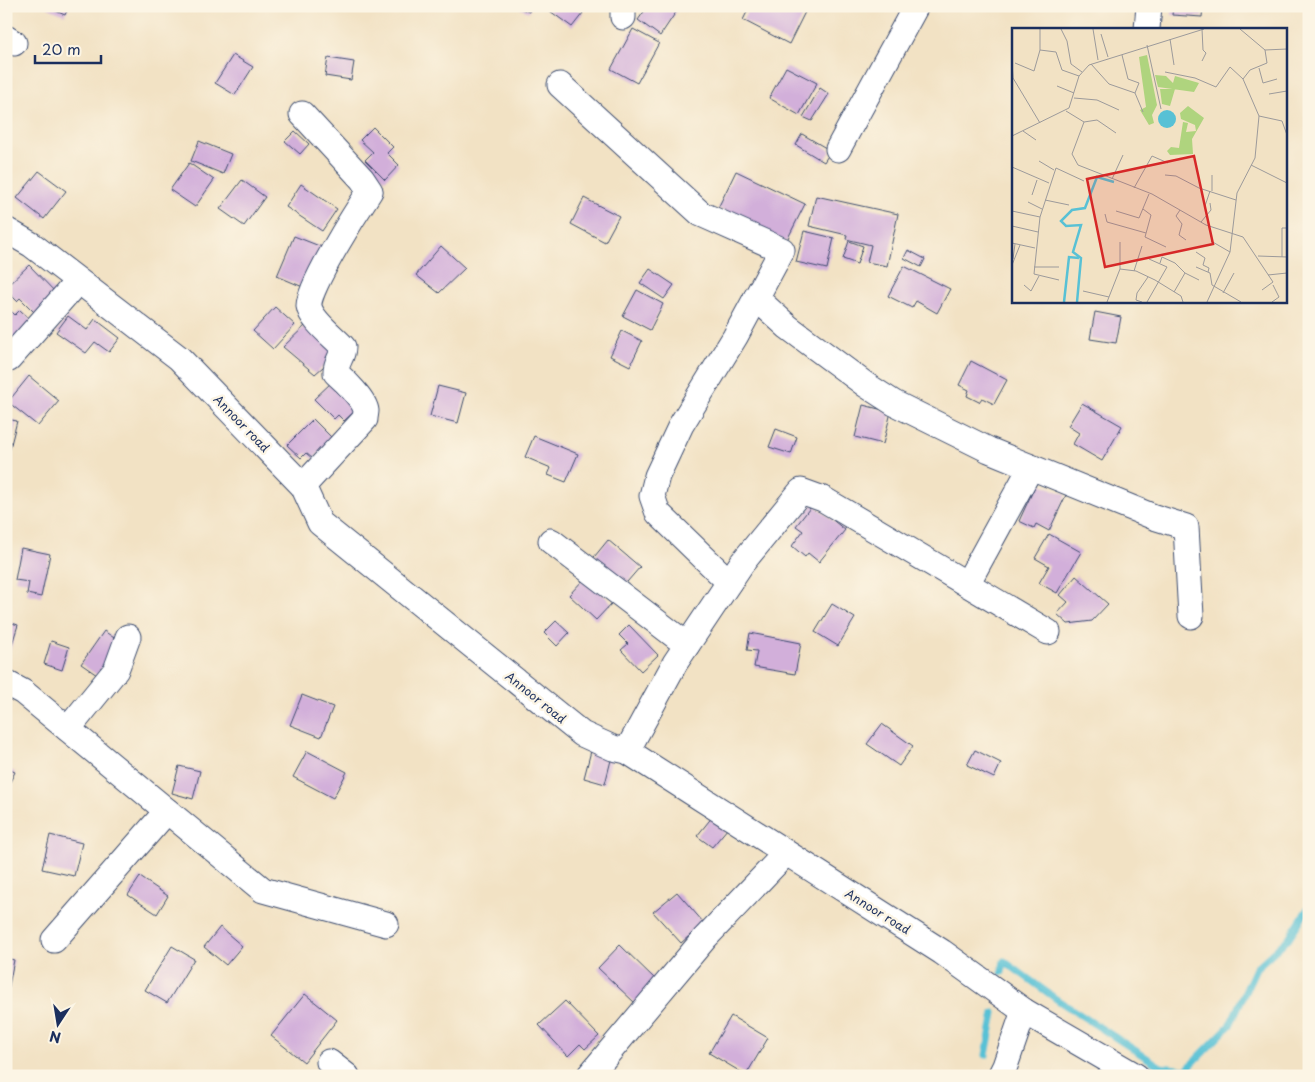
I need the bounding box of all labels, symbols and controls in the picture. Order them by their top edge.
inset map [1012,28,1288,302]
scale bar [35,32,101,64]
text: 20 m [42,37,81,60]
street label: Annoor road [210,390,274,456]
street label: Annoor road [502,667,570,727]
street label: Annoor road [842,884,914,938]
north arrow [32,1000,82,1050]
text: N [48,1026,63,1049]

